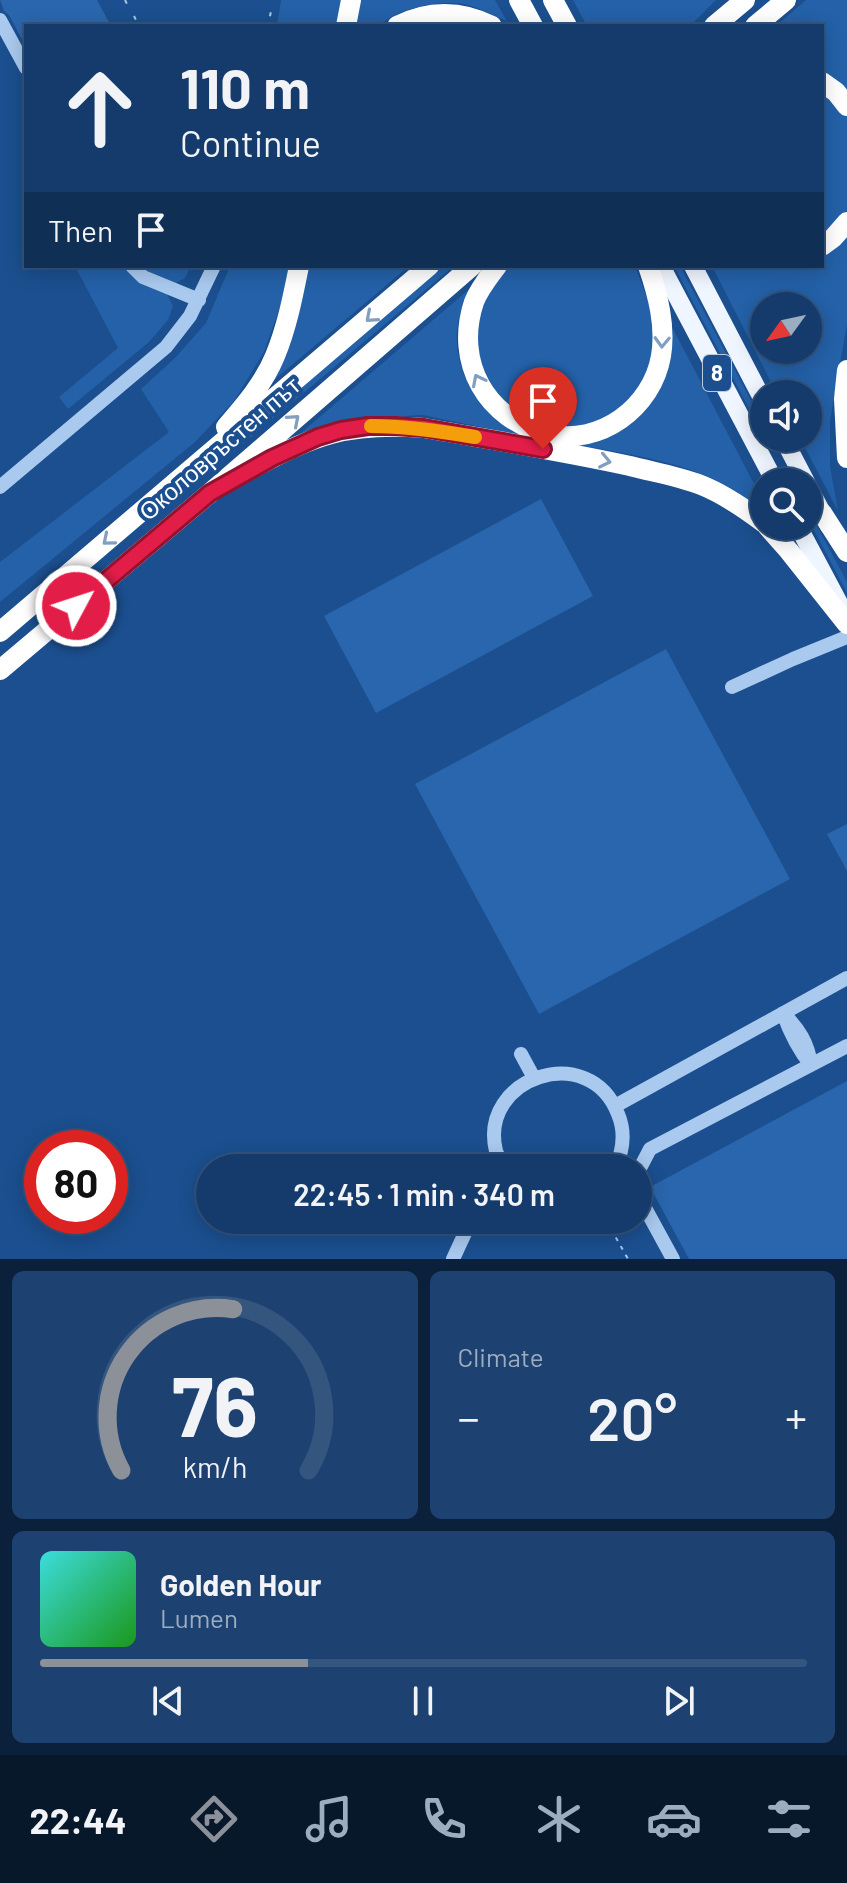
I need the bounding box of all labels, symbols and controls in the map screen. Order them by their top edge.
text: 110 m [180,53,310,120]
icon: ahead [48,56,152,160]
text: Continue [180,121,321,164]
icon: arrive [129,208,173,252]
text: Then [48,212,113,248]
north arrow [750,292,822,364]
map controls [750,292,822,540]
one-way arrow [365,308,380,322]
one-way arrow [653,336,670,349]
road number: 8 [703,355,731,391]
pin [509,367,577,449]
street label: Околовръстен път [132,370,306,526]
one-way arrow [472,373,487,388]
icon: arrive [521,379,565,423]
button: sound [750,380,822,452]
one-way arrow [285,415,299,430]
one-way arrow [598,452,612,469]
button: search [750,468,822,540]
one-way arrow [103,530,118,545]
position arrow [34,564,118,648]
speed limit sign: 80 [24,1130,128,1234]
text: 22:45 · 1 min · 340 m [293,1176,555,1212]
text: Climate [458,1341,544,1372]
text: 76 [172,1354,258,1454]
text: 20° [587,1381,677,1453]
text: − [458,1390,480,1443]
text: + [785,1390,807,1443]
text: km/h [182,1449,247,1484]
text: Golden Hour [160,1566,322,1602]
text: Lumen [160,1602,238,1633]
icon: previous [146,1679,190,1723]
icon: pause [401,1679,445,1723]
icon: next [657,1679,701,1723]
icon: directions [186,1791,242,1847]
icon: music [301,1791,357,1847]
icon: phone [416,1791,472,1847]
icon: climate [531,1791,587,1847]
icon: car [646,1791,702,1847]
icon: filters [761,1791,817,1847]
text: 22:44 [30,1798,127,1841]

